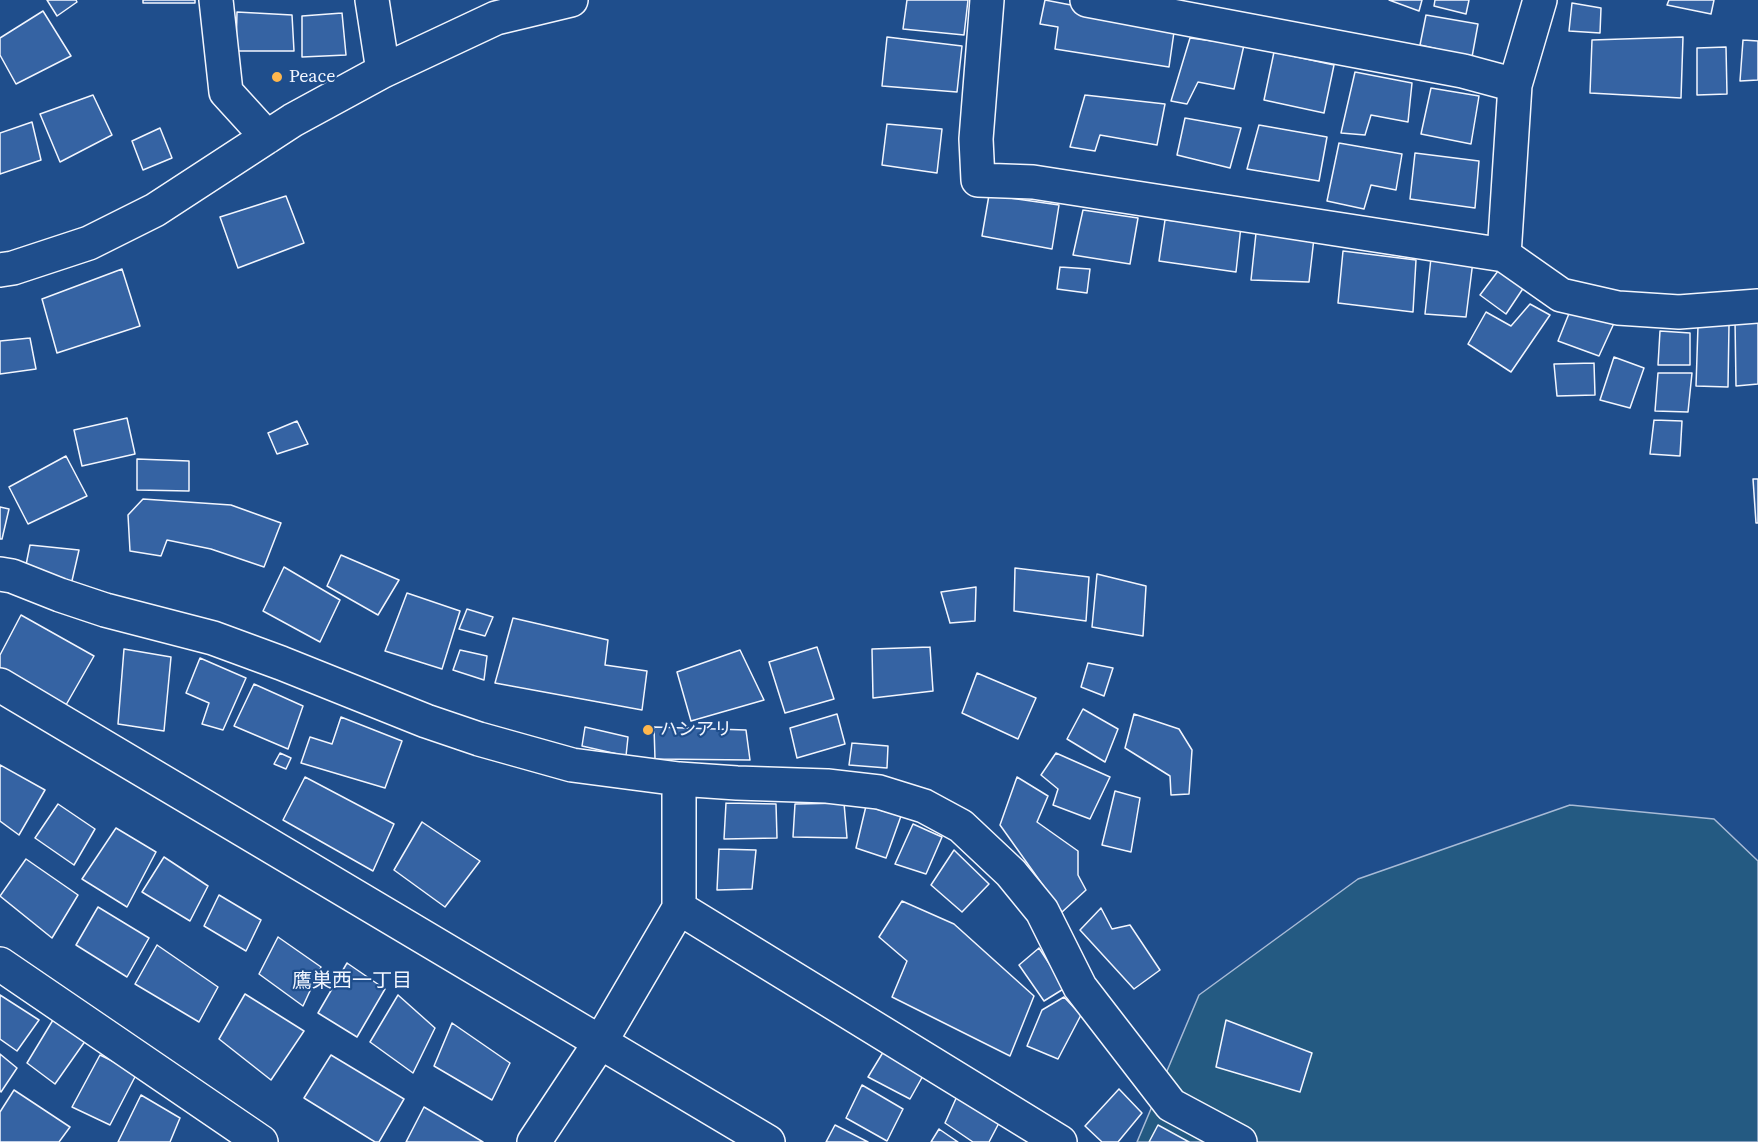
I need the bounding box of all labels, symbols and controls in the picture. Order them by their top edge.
place label: Peace [289,66,335,88]
marker: Peace [270,70,284,84]
place label: ハンアリ [660,719,732,741]
marker: ハンアリ [641,723,655,737]
district label: 鷹巣西一丁目 [292,970,412,994]

